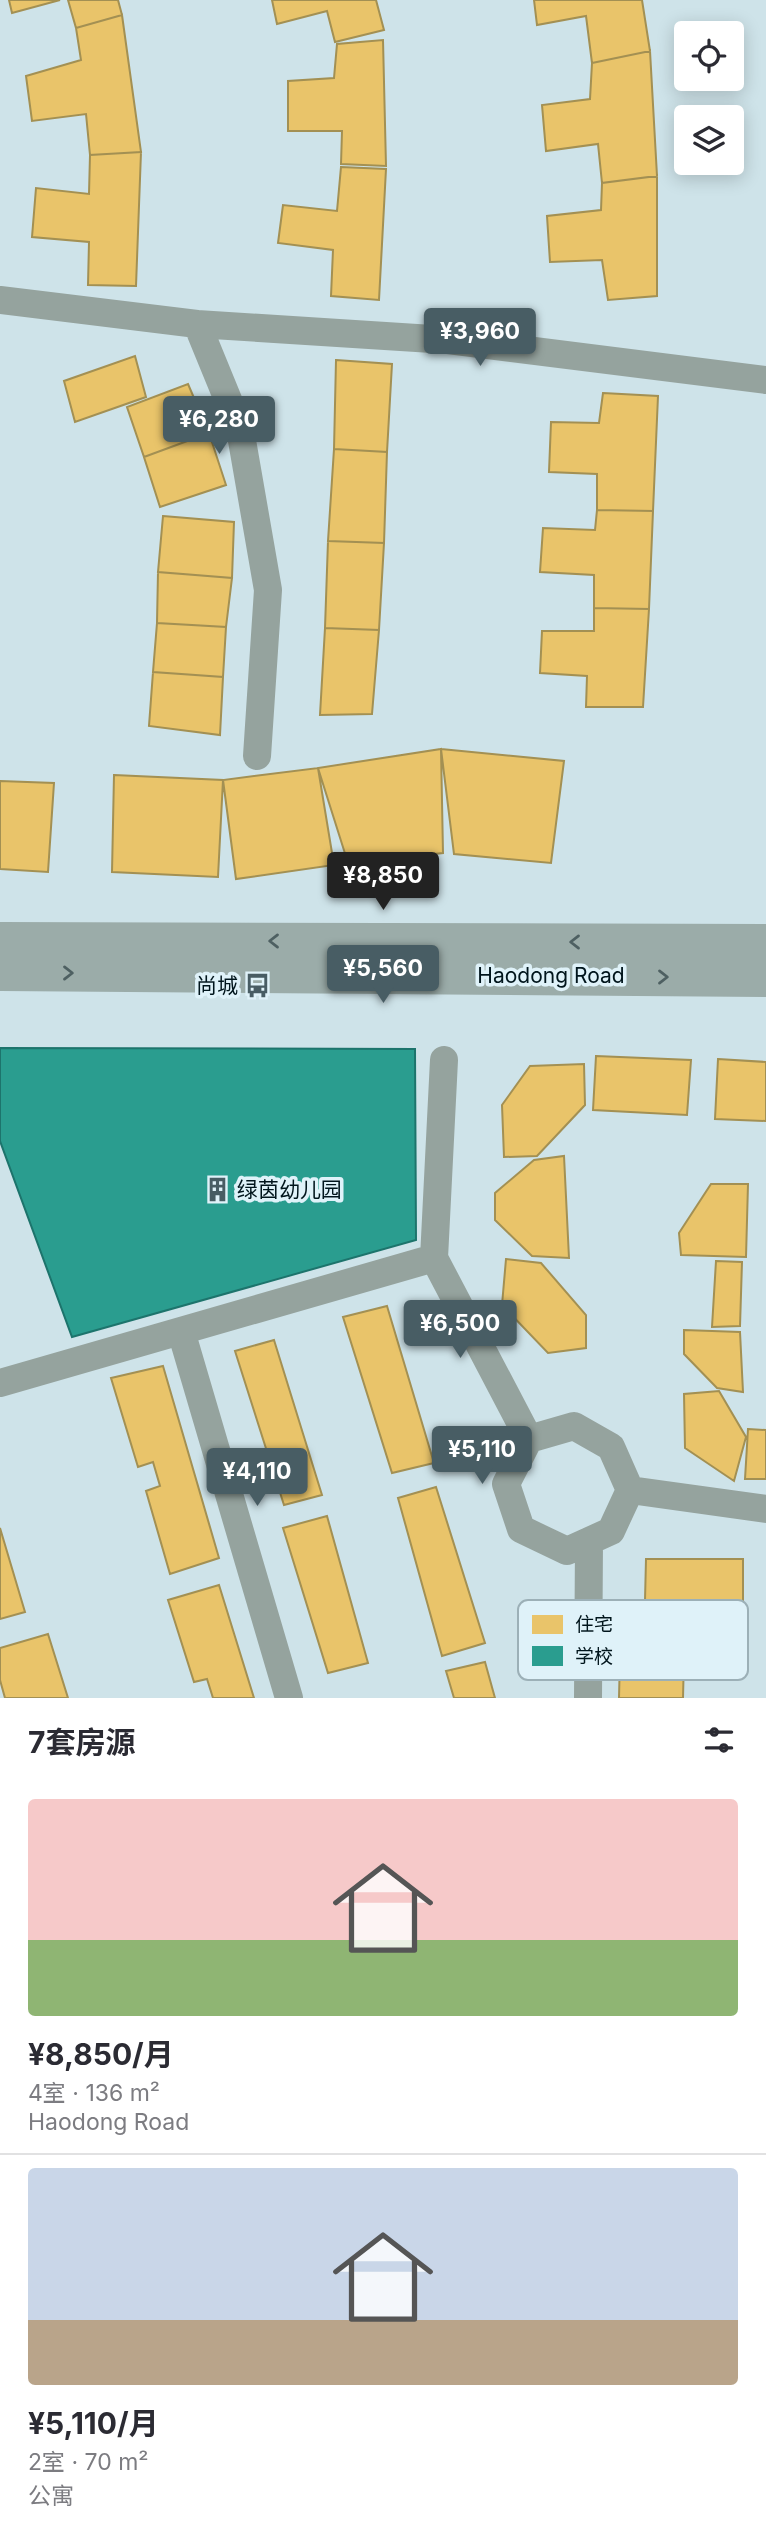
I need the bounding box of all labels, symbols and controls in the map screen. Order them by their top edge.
map controls [674,21,744,175]
button: locate [674,21,744,91]
button: layers [674,105,744,175]
pin: ¥3,960 [423,308,537,368]
text: ¥3,960 [440,317,520,345]
pin: ¥6,280 [162,396,276,456]
text: ¥6,280 [179,405,259,433]
pin: ¥8,850 [326,852,440,912]
text: ¥8,850 [343,861,423,889]
one-way arrow [269,933,279,949]
one-way arrow [570,934,580,950]
pin: ¥5,560 [326,946,440,1005]
text: ¥5,560 [343,954,423,982]
street label: Haodong Road [477,963,625,988]
one-way arrow [63,965,74,980]
one-way arrow [658,970,669,985]
bus stop icon: 尚城 [244,972,272,1000]
place label: 尚城 [196,973,238,998]
building icon: 绿茵幼儿园 [203,1176,231,1204]
place label: 绿茵幼儿园 [237,1177,342,1202]
pin: ¥6,500 [403,1300,517,1360]
text: ¥6,500 [420,1309,500,1337]
pin: ¥5,110 [425,1426,539,1486]
text: ¥5,110 [448,1435,516,1463]
pin: ¥4,110 [200,1448,314,1508]
text: ¥4,110 [223,1457,291,1485]
legend [518,1600,748,1680]
text: 住宅 [575,1613,613,1636]
text: 学校 [575,1645,613,1668]
icon: filters [700,1721,738,1759]
text: 7套房源 [28,1724,135,1760]
icon: home [320,1845,446,1971]
text: ¥8,850/月 [28,2036,174,2072]
text: 4室 · 136 m² [28,2079,160,2107]
text: Haodong Road [28,2108,189,2136]
icon: home [320,2214,446,2340]
text: ¥5,110/月 [28,2405,159,2441]
text: 2室 · 70 m² [28,2448,149,2476]
text: 公寓 [28,2482,74,2510]

